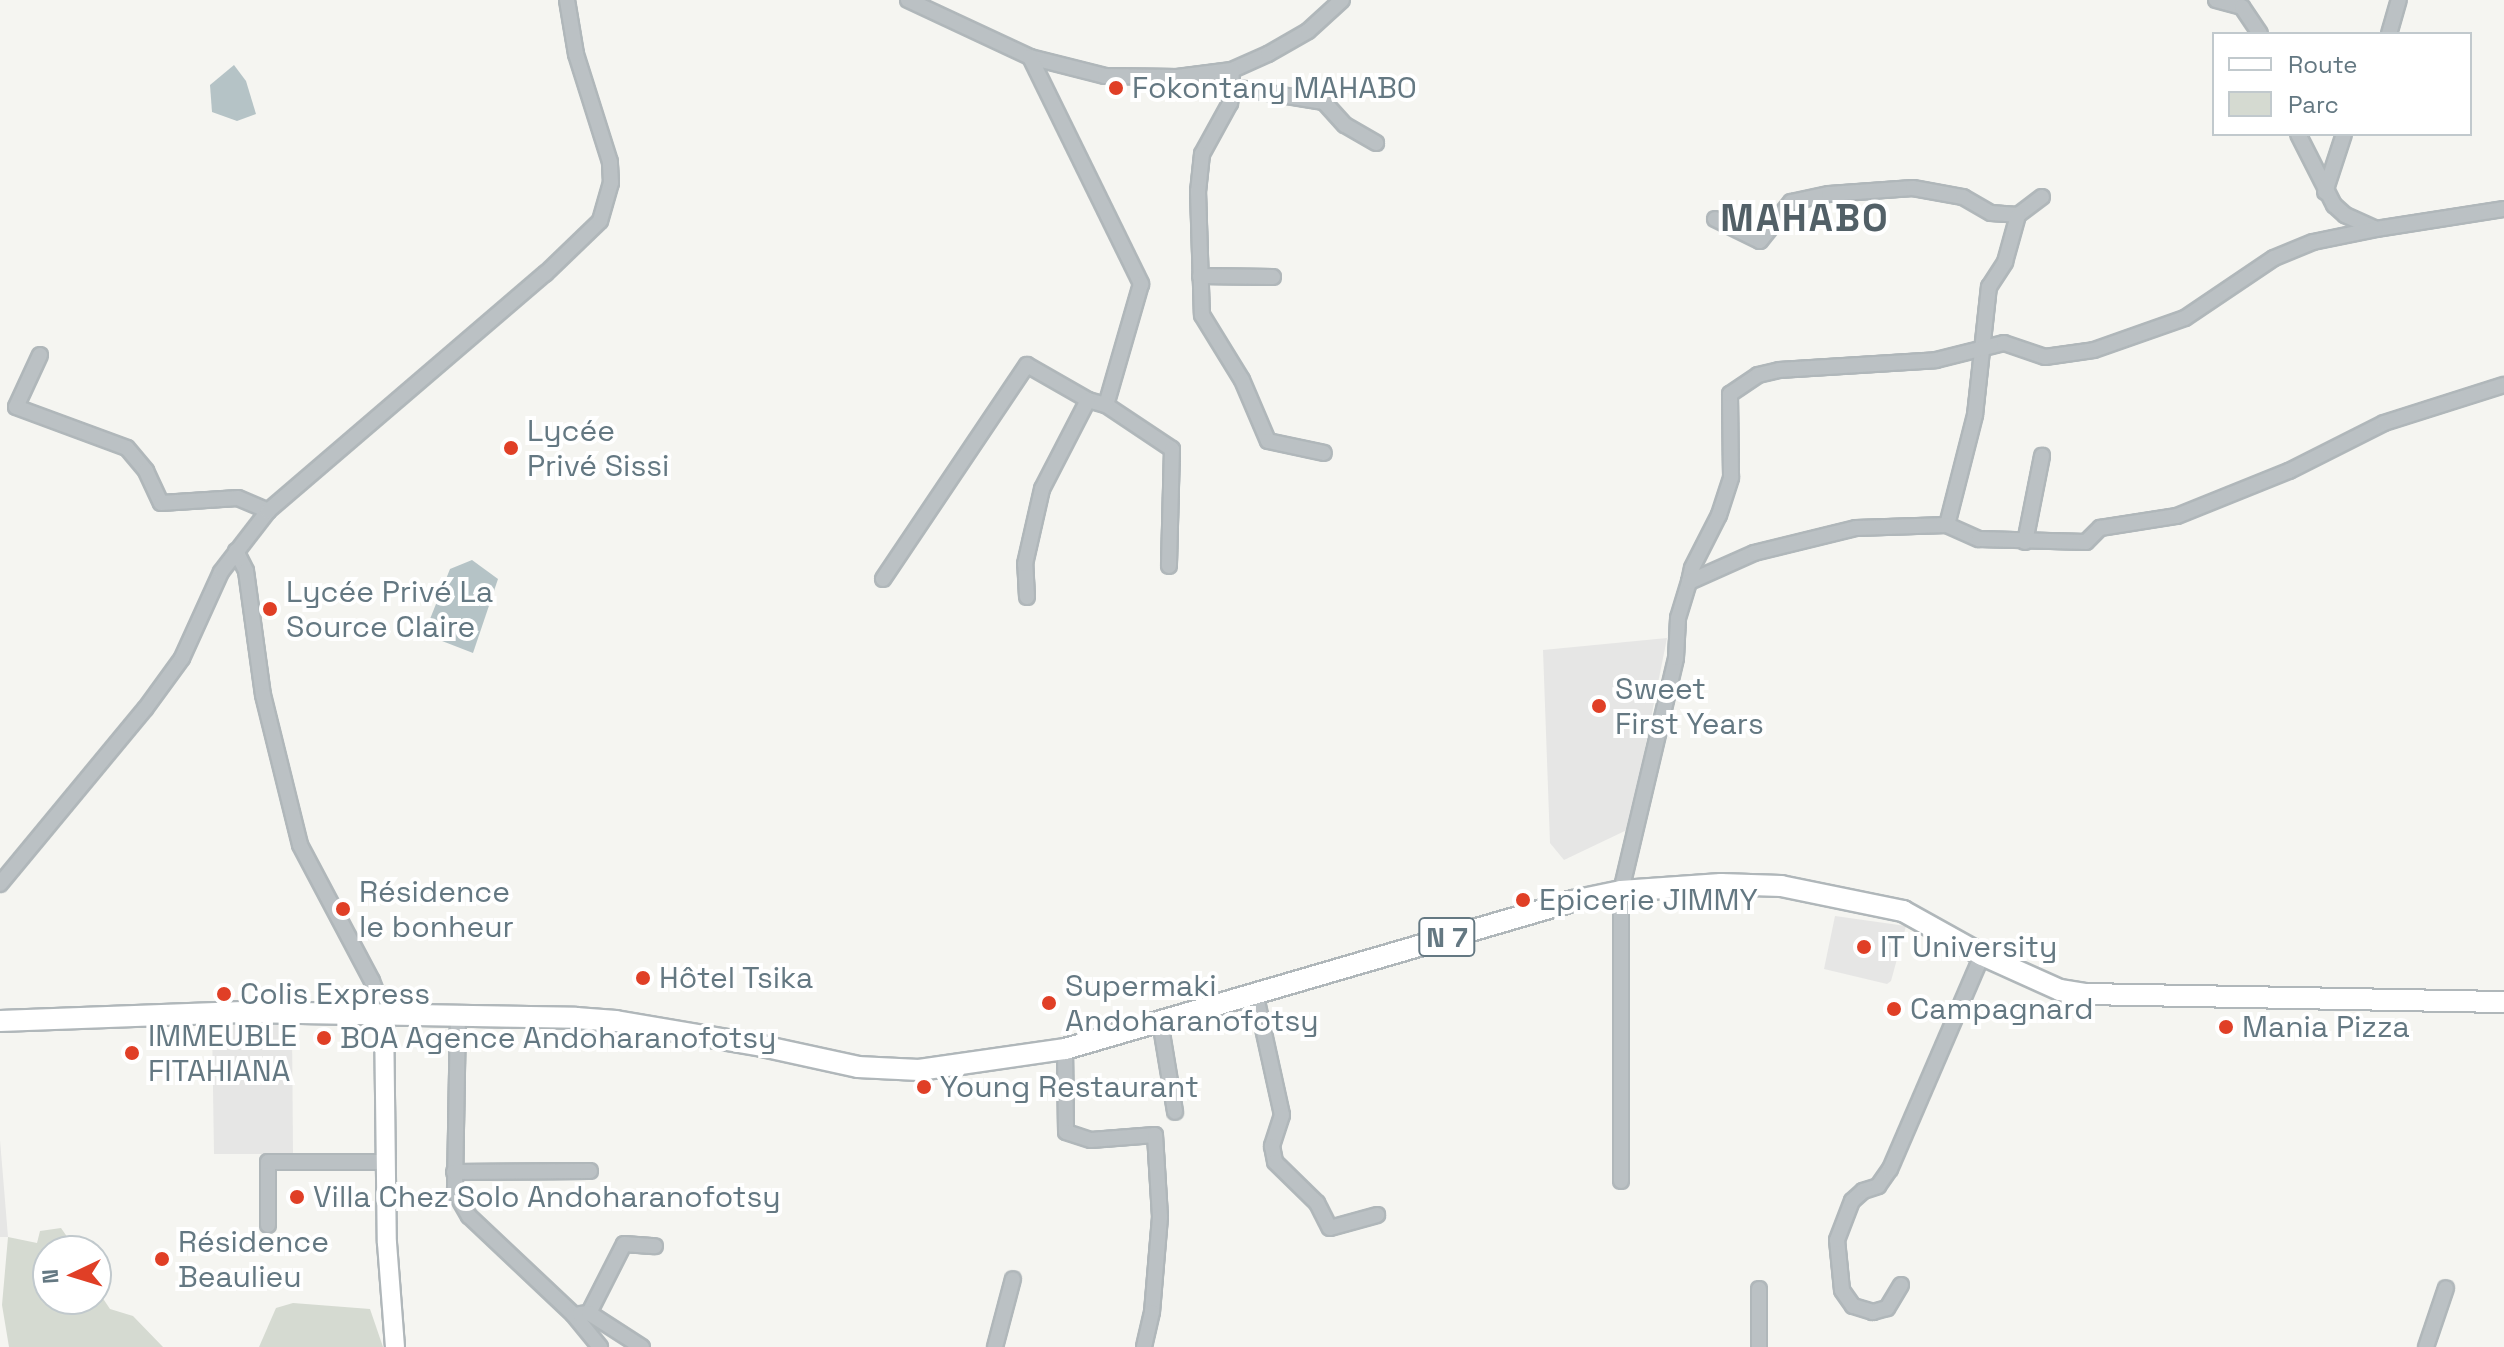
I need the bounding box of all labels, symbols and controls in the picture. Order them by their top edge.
legend [2212,32,2472,136]
text: Route [2288,49,2357,80]
place label: Fokontany MAHABO [1132,70,1417,106]
marker: Fokontany MAHABO [1107,79,1125,97]
text: Parc [2288,89,2339,120]
district label: MAHABO [1720,196,1890,242]
place label: Lycée Privé Sissi [527,413,669,484]
marker: Lycée Privé Sissi [502,439,520,457]
place label: Lycée Privé La Source Claire [286,574,493,644]
marker: Lycée Privé La Source Claire [261,600,279,618]
place label: Sweet First Years [1615,671,1764,742]
marker: Sweet First Years [1590,697,1608,715]
place label: Résidence le bonheur [359,874,514,944]
place label: Epicerie JIMMY [1539,882,1758,918]
marker: Epicerie JIMMY [1514,891,1532,909]
marker: Résidence le bonheur [334,900,352,918]
road number: N 7 [1417,913,1477,961]
place label: IT University [1880,929,2058,965]
marker: IT University [1855,938,1873,956]
place label: Hôtel Tsika [659,960,814,996]
place label: Supermaki Andoharanofotsy [1065,968,1319,1038]
marker: Hôtel Tsika [634,969,652,987]
place label: Colis Express [240,976,430,1012]
marker: Colis Express [215,985,233,1003]
place label: Campagnard [1910,991,2093,1027]
marker: Supermaki Andoharanofotsy [1040,994,1058,1012]
marker: Campagnard [1885,1000,1903,1018]
place label: Mania Pizza [2242,1009,2410,1045]
place label: IMMEUBLE FITAHIANA [148,1018,297,1088]
marker: Mania Pizza [2217,1018,2235,1036]
place label: BOA Agence Andoharanofotsy [340,1020,778,1056]
marker: BOA Agence Andoharanofotsy [315,1029,333,1047]
marker: IMMEUBLE FITAHIANA [123,1044,141,1062]
place label: Young Restaurant [940,1069,1199,1105]
marker: Young Restaurant [915,1078,933,1096]
place label: Villa Chez Solo Andoharanofotsy [313,1179,781,1215]
marker: Villa Chez Solo Andoharanofotsy [288,1188,306,1206]
place label: Résidence Beaulieu [178,1224,329,1294]
north arrow [32,1235,112,1315]
marker: Résidence Beaulieu [153,1250,171,1268]
text: N [36,1268,65,1285]

